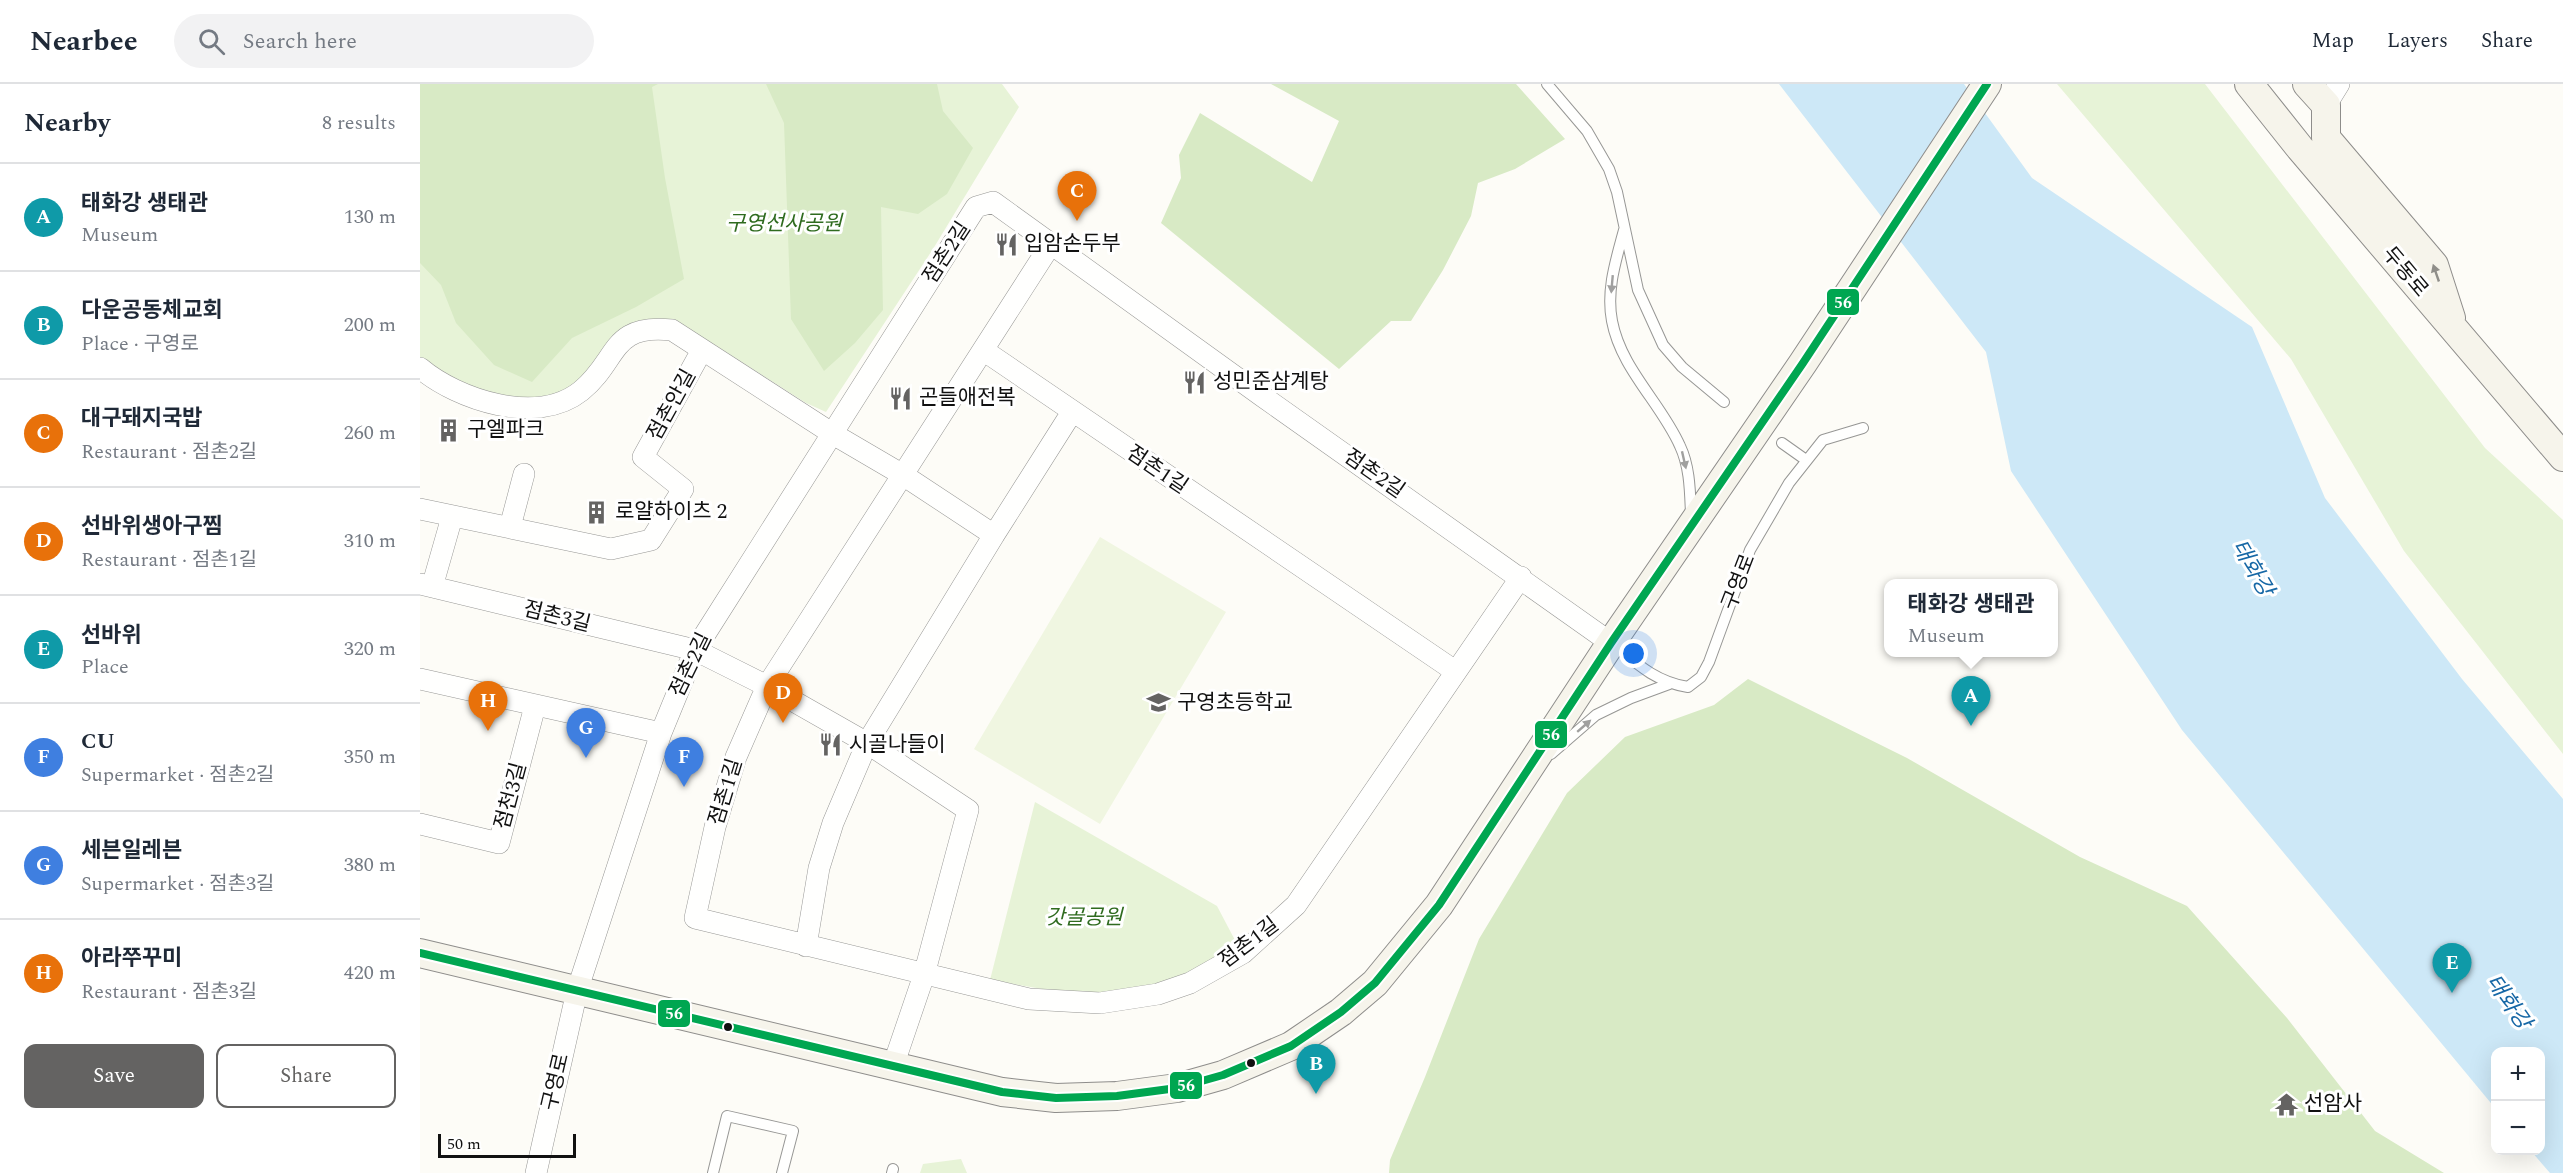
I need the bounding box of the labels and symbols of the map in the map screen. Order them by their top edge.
pin: C [1058,172,1096,221]
park label: 구영선사공원 [726,208,844,240]
street label: 점촌2길 [915,216,979,290]
place label: 입암손두부 [1024,228,1121,260]
restaurant icon: 입암손두부 [993,231,1019,257]
street label: 두동로 [2374,240,2436,304]
one-way arrow [2431,264,2441,282]
one-way arrow [1607,275,1617,294]
line badge: 56 [1826,288,1860,316]
text: 56 [1834,291,1852,315]
street label: 점촌안길 [639,363,705,447]
place label: 성민준삼계탕 [1213,366,1329,398]
restaurant icon: 성민준삼계탕 [1182,369,1208,395]
place label: 곤들애전복 [919,382,1016,414]
restaurant icon: 곤들애전복 [888,385,914,411]
place label: 구엘파크 [467,414,544,446]
building icon: 구엘파크 [436,417,462,443]
street label: 점촌1길 [1120,438,1194,502]
street label: 점촌2길 [1337,441,1411,507]
one-way arrow [1680,450,1690,469]
place label: 로얄하이츠 2 [615,496,727,528]
building icon: 로얄하이츠 2 [584,499,610,525]
water label: 태화강 [2223,533,2283,605]
street label: 구영로 [1714,549,1764,615]
street label: 점촌3길 [520,593,594,641]
street label: 점촌2길 [662,627,720,703]
your location [1619,639,1648,668]
pin: D [764,674,802,723]
pin: A [1952,676,1990,726]
pin: H [468,682,508,731]
place label: 구영초등학교 [1177,687,1293,719]
school or university icon: 구영초등학교 [1146,690,1172,716]
pin: G [566,708,606,758]
one-way arrow [1576,719,1591,733]
line badge: 56 [1534,720,1568,749]
text: 56 [1542,723,1560,747]
place label: 시골나들이 [849,729,946,761]
restaurant icon: 시골나들이 [818,732,844,758]
pin: F [664,738,704,787]
street label: 점촌1길 [701,755,751,829]
street label: 점천3길 [487,759,535,833]
park label: 갓골공원 [1045,902,1124,934]
street label: 점촌1길 [1212,910,1286,976]
pin: E [2432,944,2472,993]
water label: 태화강 [2477,968,2541,1039]
line badge: 56 [657,999,691,1028]
text: 56 [665,1002,683,1026]
unlabelled marker [722,1021,734,1033]
pin: B [1296,1044,1336,1094]
street label: 구영로 [534,1050,578,1114]
unlabelled marker [1245,1057,1257,1069]
line badge: 56 [1169,1071,1203,1100]
text: 56 [1177,1074,1195,1098]
place label: 선암사 [2304,1088,2362,1120]
temple icon: 선암사 [2273,1091,2299,1117]
scale bar [438,1131,576,1158]

